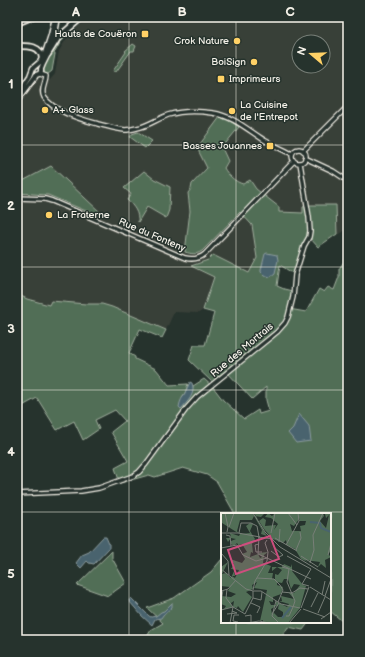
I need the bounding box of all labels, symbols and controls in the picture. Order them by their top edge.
text: A [71,4,80,20]
text: B [177,4,187,20]
text: C [285,4,295,20]
place label: Hauts de Couëron [54,28,137,40]
marker: Hauts de Couëron [140,29,150,39]
north arrow [291,34,331,74]
place label: Crok Nature [174,35,229,47]
marker: Crok Nature [232,36,242,46]
text: N [295,45,310,57]
place label: BoiSign [211,56,246,68]
marker: BoiSign [249,57,259,67]
place label: Imprimeurs [229,73,280,85]
marker: Imprimeurs [216,74,226,84]
text: 1 [8,76,14,92]
place label: La Cuisine de l'Entrepot [240,99,298,123]
place label: A+ Glass [53,104,94,116]
marker: A+ Glass [40,105,50,115]
marker: La Cuisine de l'Entrepot [227,106,237,116]
place label: Basses Jouannes [183,140,262,152]
marker: Basses Jouannes [265,141,275,151]
text: 2 [7,198,15,214]
place label: La Fraterne [57,209,110,221]
marker: La Fraterne [44,210,54,220]
street label: Rue du Fonteny [117,216,188,255]
street label: Rue des Mortrais [208,320,276,380]
text: 3 [7,321,15,337]
text: 4 [7,444,15,460]
inset map [221,513,331,623]
text: 5 [7,566,15,582]

